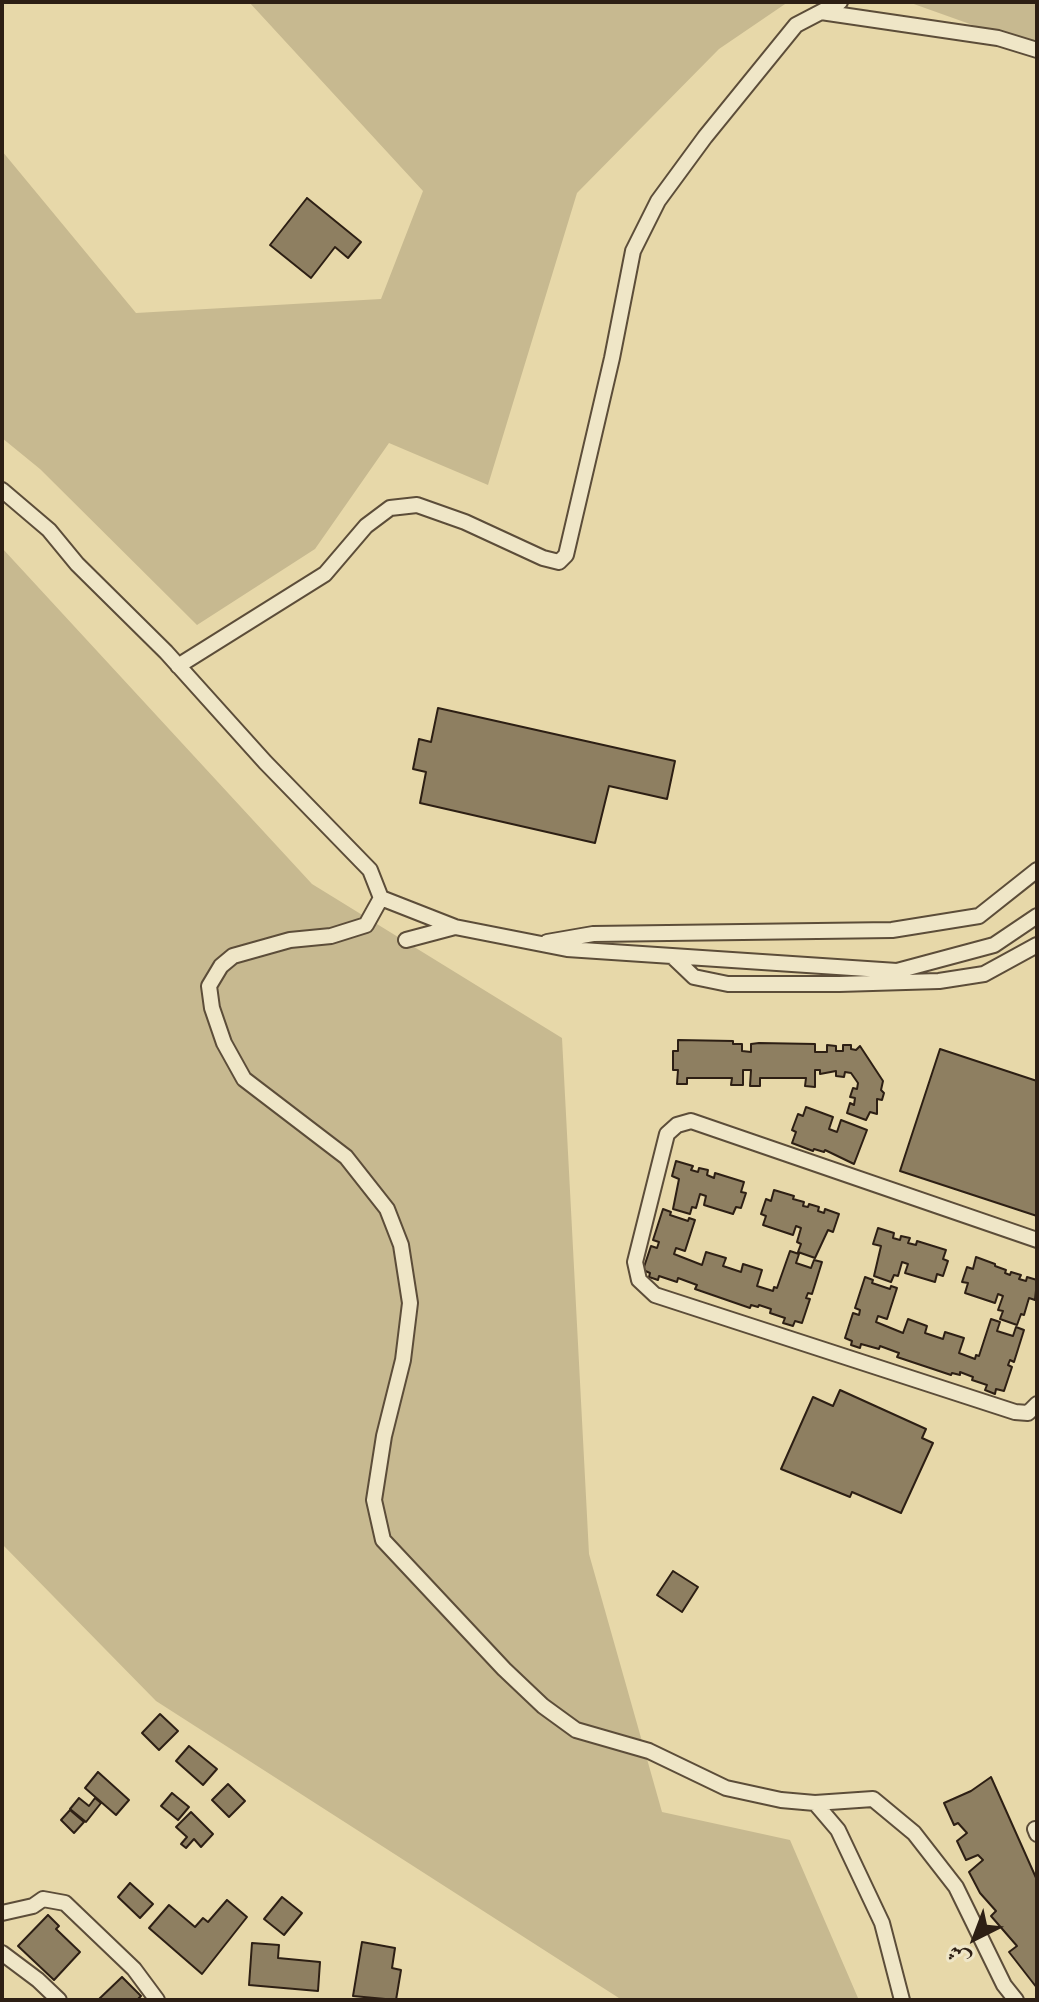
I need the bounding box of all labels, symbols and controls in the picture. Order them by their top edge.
north arrow [935,1898,1015,1978]
text: ش [941,1939,976,1974]

